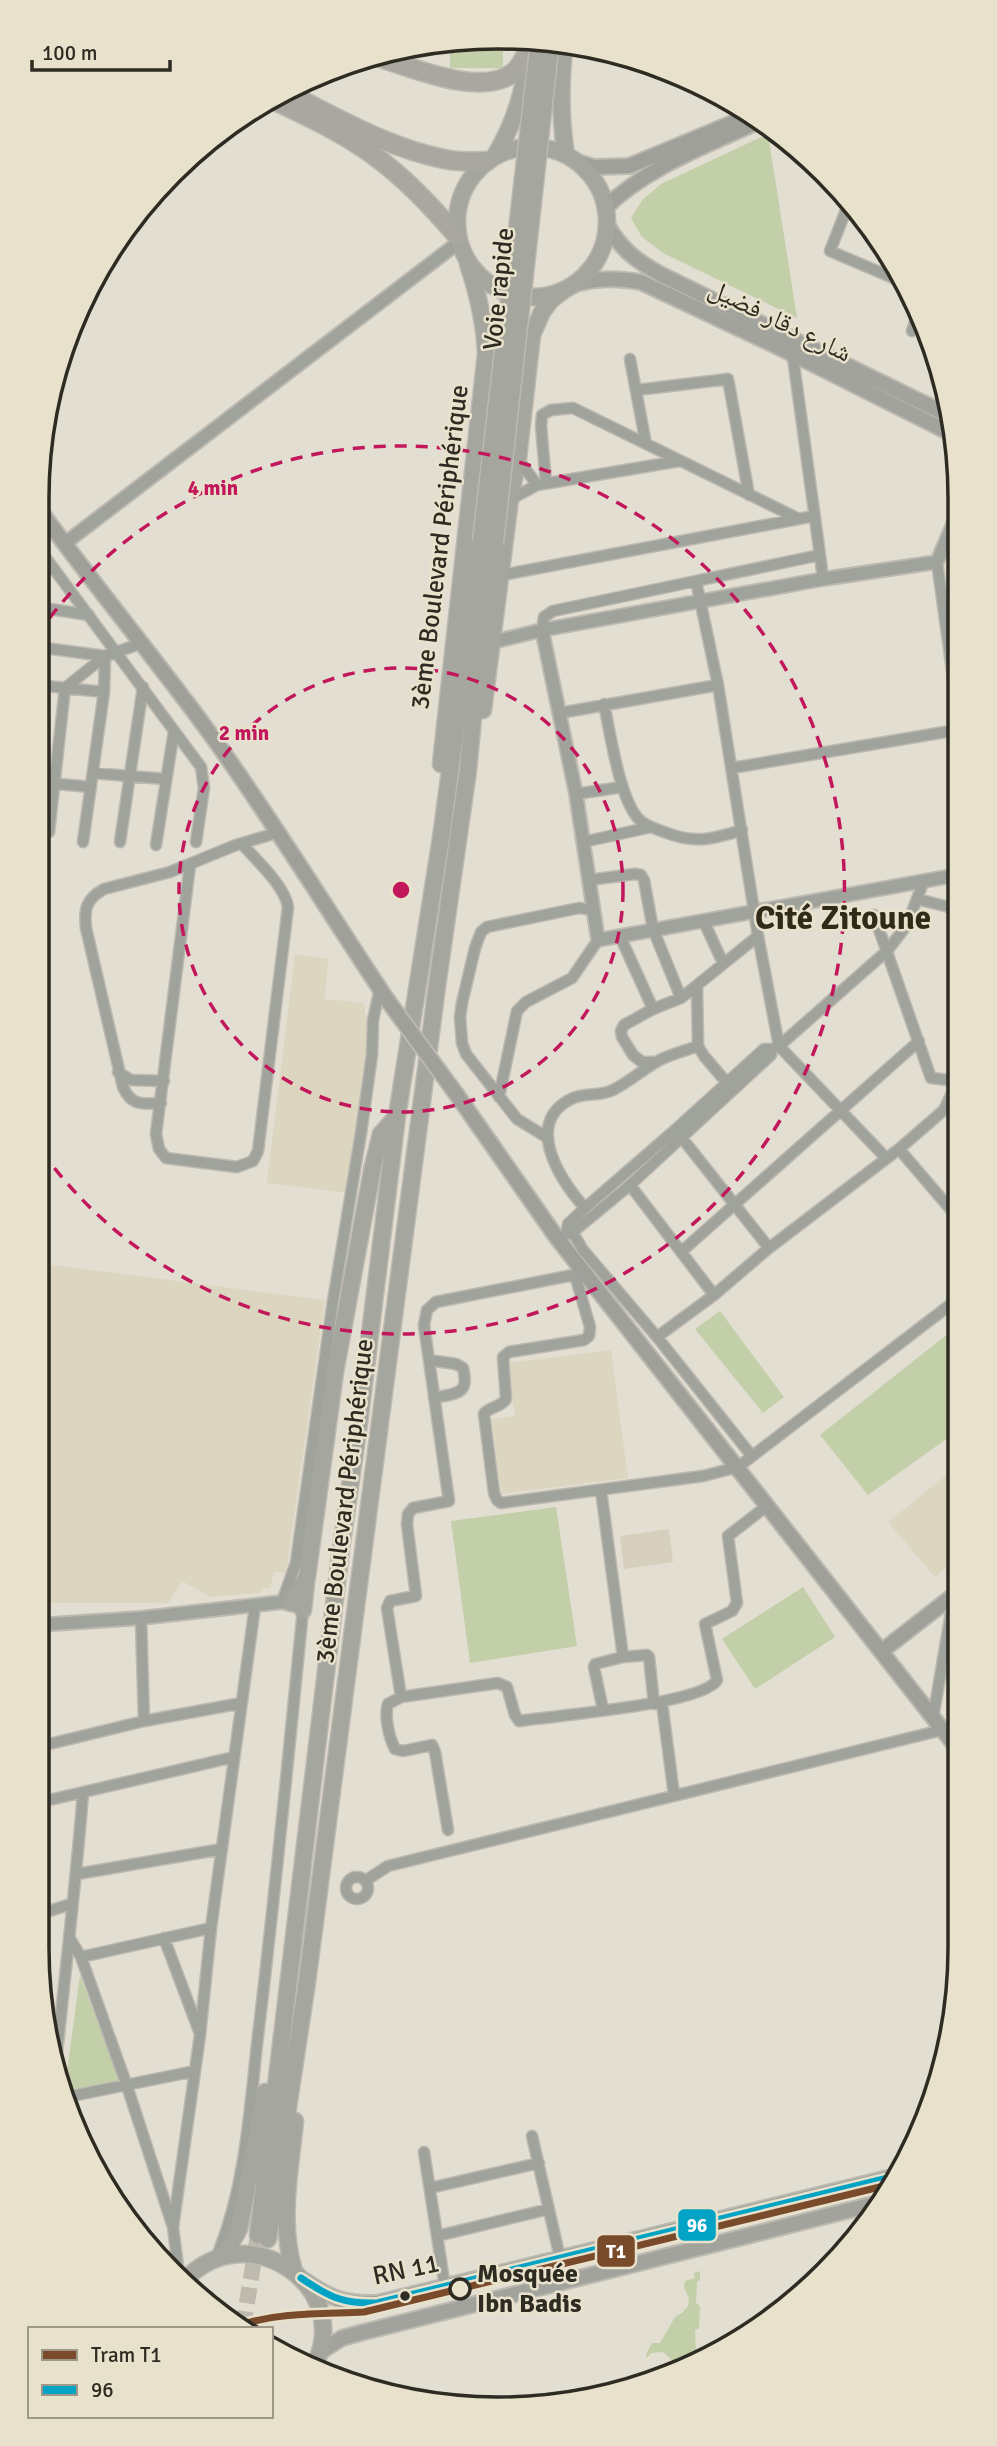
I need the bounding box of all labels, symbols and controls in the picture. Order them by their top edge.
scale bar [32,28,170,72]
text: 100 m [42,40,97,66]
street label: Voie rapide [477,226,521,352]
street label: شارع دقار فضيل [703,273,857,369]
street label: 3ème Boulevard Périphérique [404,383,476,711]
text: 4 min [188,475,238,501]
text: 2 min [219,720,269,746]
centre of rings [389,878,413,902]
district label: Cité Zitoune [755,898,931,939]
street label: 3ème Boulevard Périphérique [309,1337,381,1665]
line badge: 96 [677,2208,717,2242]
text: 96 [687,2214,707,2238]
line badge: T1 [596,2234,636,2268]
text: T1 [606,2240,626,2264]
street label: RN 11 [370,2247,442,2293]
place label: Mosquée Ibn Badis [477,2258,582,2320]
marker: Mosquée Ibn Badis [449,2278,471,2300]
unlabelled marker [398,2289,412,2303]
legend [28,2327,273,2418]
text: Tram T1 [91,2342,162,2368]
text: 96 [91,2377,114,2403]

